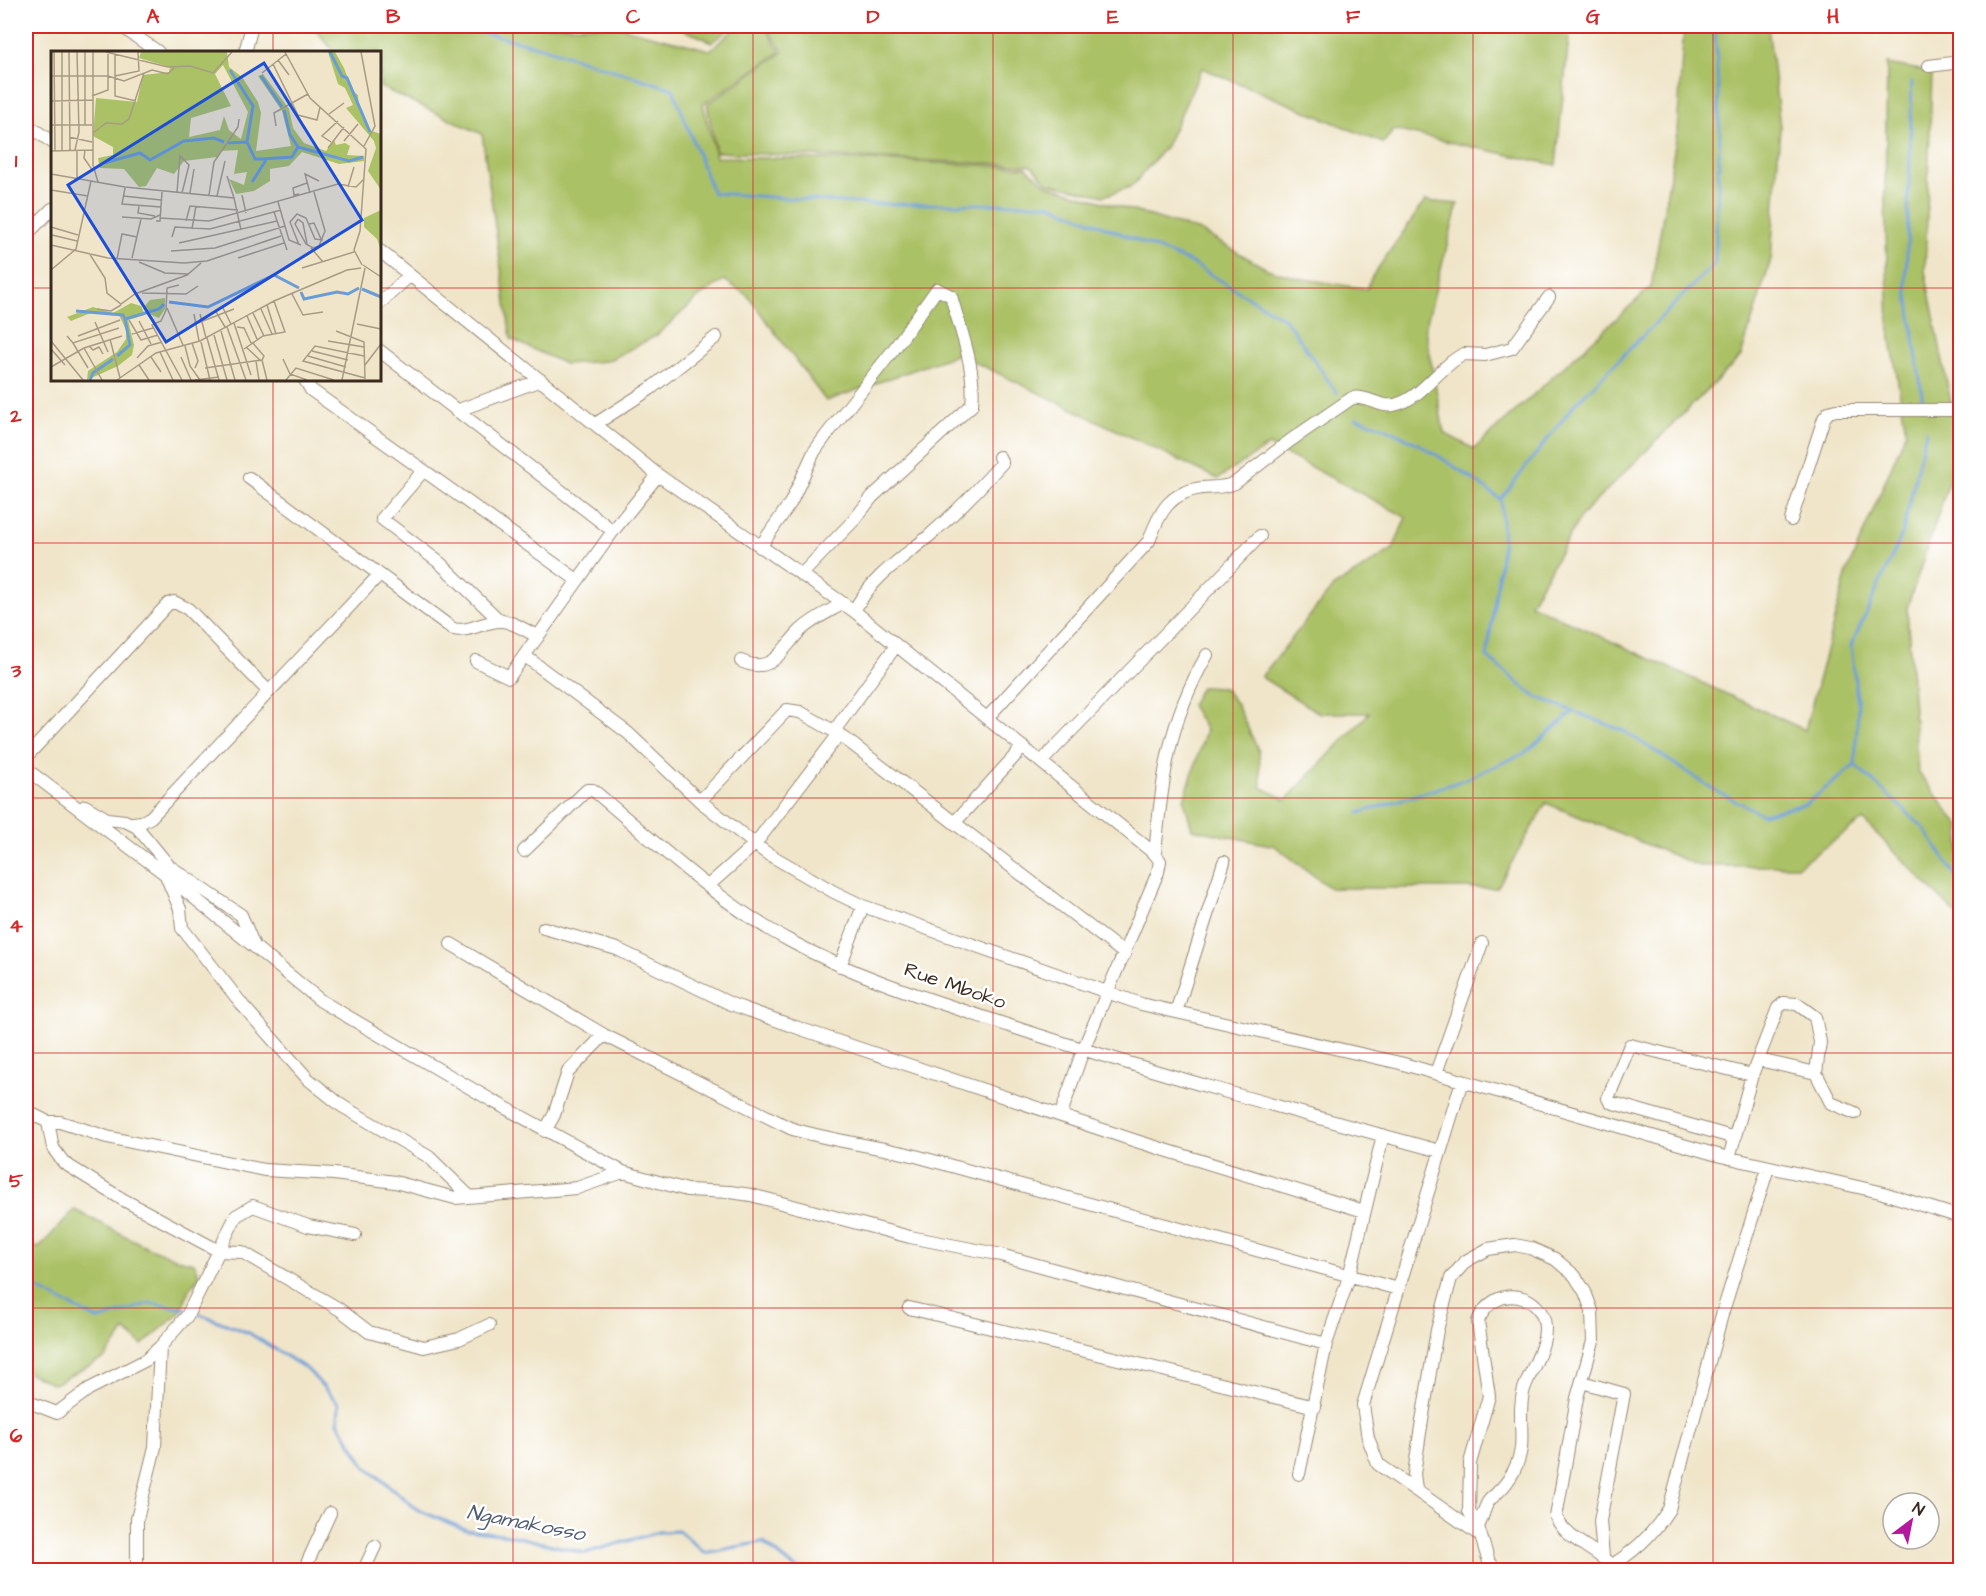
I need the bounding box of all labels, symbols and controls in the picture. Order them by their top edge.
text: A [147,3,160,31]
text: B [386,3,401,31]
text: C [626,3,641,31]
text: D [867,3,880,31]
text: E [1107,3,1119,31]
text: F [1346,3,1361,31]
text: G [1586,3,1600,31]
text: H [1827,3,1839,31]
inset map [51,51,381,381]
text: 1 [15,147,18,175]
text: 2 [9,402,22,430]
text: 3 [10,657,22,685]
text: 4 [9,912,23,940]
street label: Rue Mboko [900,956,1010,1016]
text: 5 [9,1167,24,1195]
text: 6 [10,1422,23,1450]
north arrow [1881,1491,1941,1551]
water label: Ngamakosso [464,1497,589,1550]
text: N [1908,1497,1929,1521]

